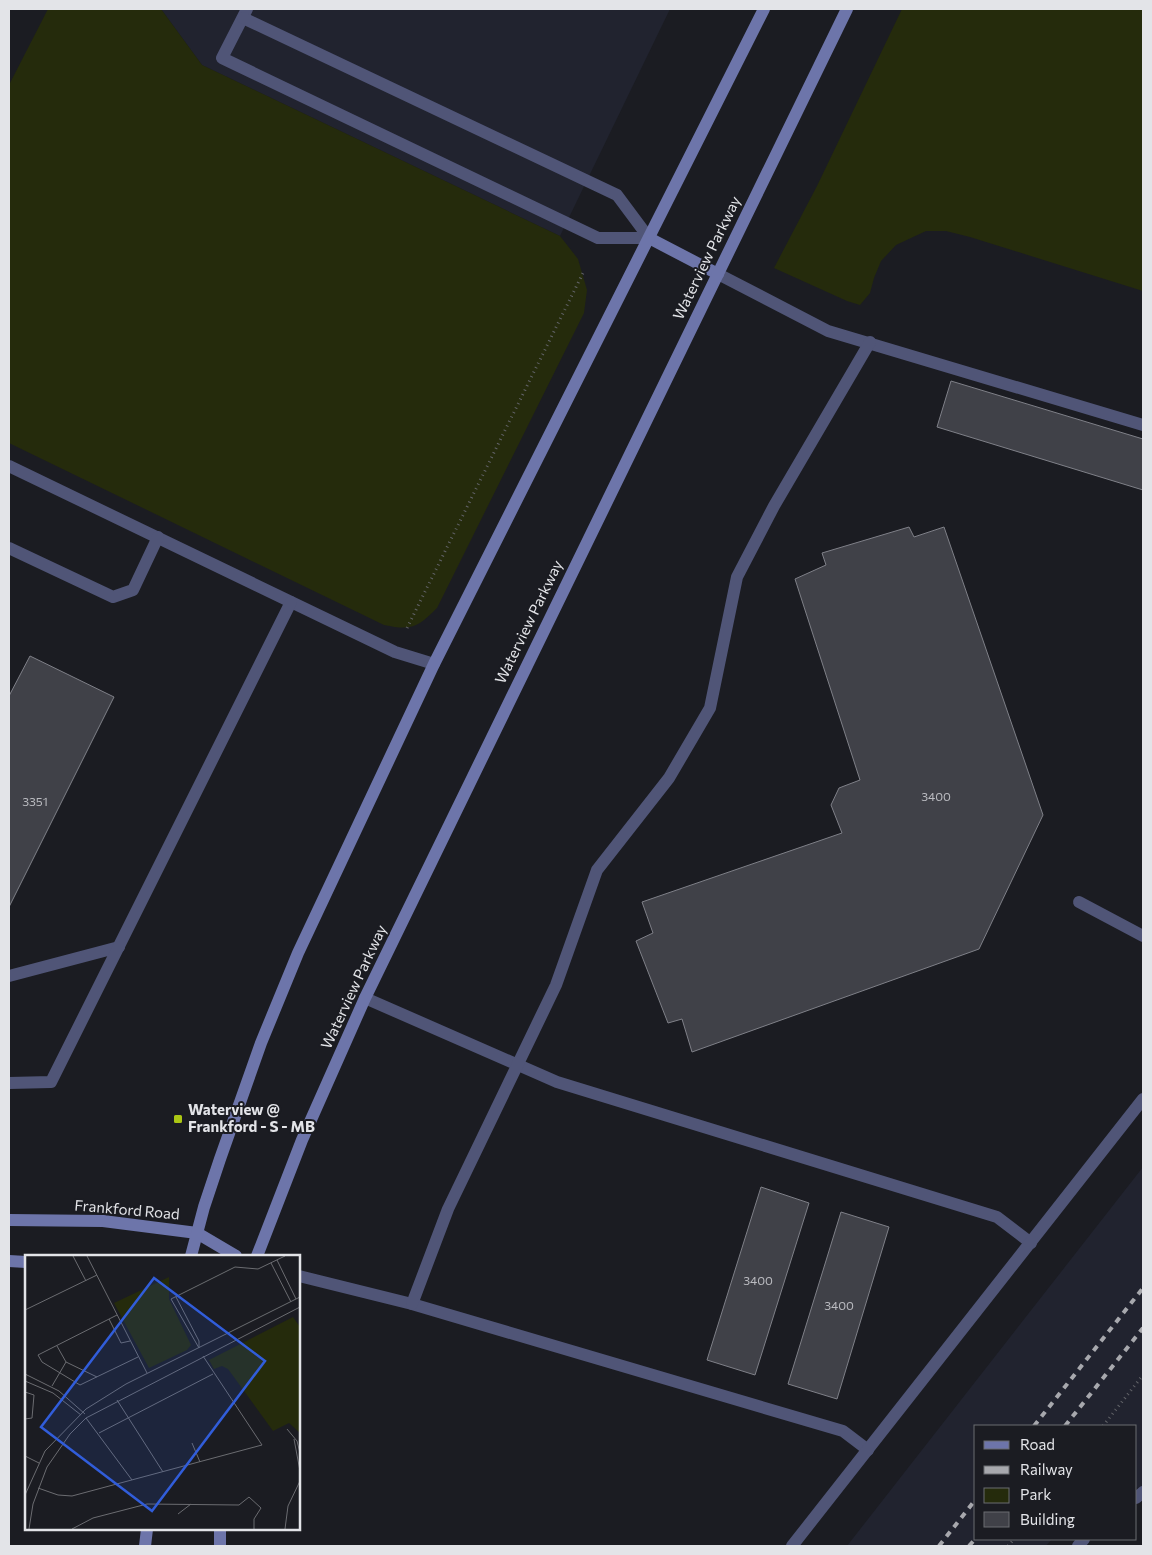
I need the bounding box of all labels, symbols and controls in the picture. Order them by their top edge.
street label: Waterview Parkway [668,193,744,322]
street label: Waterview Parkway [490,557,566,686]
house number: 3400 [921,789,951,803]
house number: 3351 [22,794,48,808]
street label: Waterview Parkway [316,921,390,1052]
place label: Waterview @ Frankford - S - MB [188,1100,315,1135]
marker: Waterview @ Frankford - S - MB [172,1113,184,1125]
street label: Frankford Road [74,1195,180,1223]
inset map [25,1255,300,1530]
house number: 3400 [743,1273,773,1287]
house number: 3400 [824,1298,854,1312]
legend [974,1425,1137,1540]
text: Road [1020,1435,1055,1453]
text: Railway [1020,1460,1073,1478]
text: Park [1020,1485,1051,1503]
text: Building [1020,1510,1075,1528]

